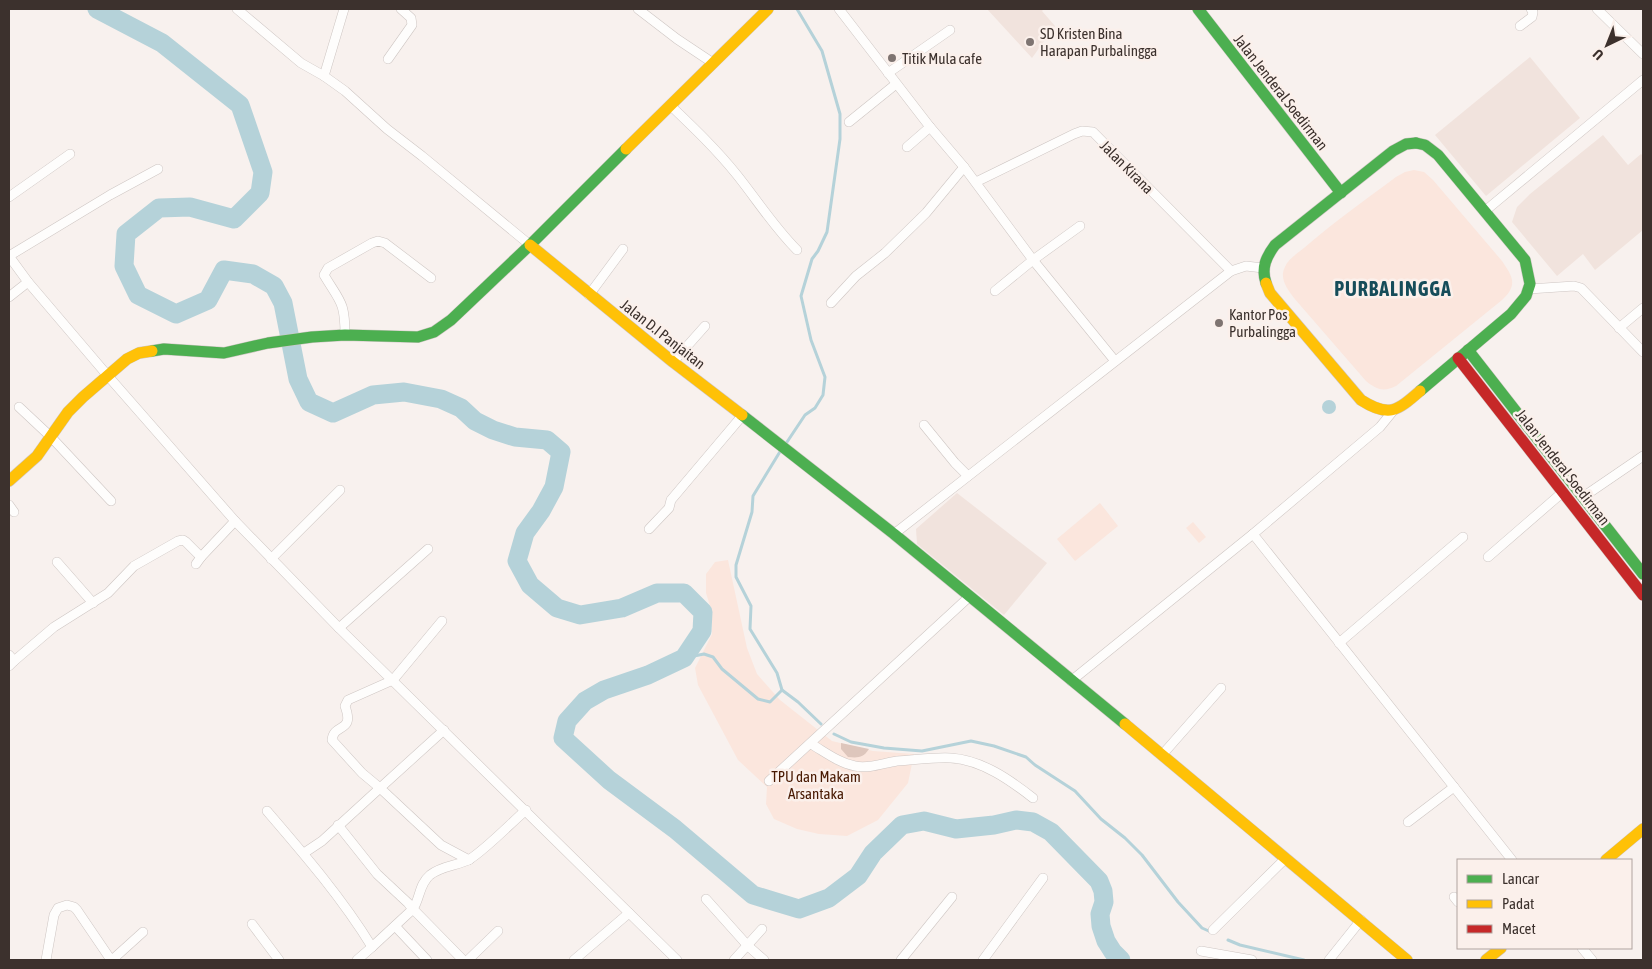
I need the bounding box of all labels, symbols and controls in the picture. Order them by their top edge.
north arrow [1582,20,1632,70]
place label: SD Kristen Bina Harapan Purbalingga [1040,25,1157,59]
street label: Jalan Jenderal Soedirman [1231,31,1331,153]
marker: SD Kristen Bina Harapan Purbalingga [1024,36,1036,48]
text: U [1590,46,1607,63]
place label: Titik Mula cafe [902,50,982,67]
marker: Titik Mula cafe [886,52,898,64]
street label: Jalan Kirana [1097,137,1157,197]
district label: PURBALINGGA [1334,277,1452,300]
street label: Jalan D.I Panjaitan [617,296,709,372]
place label: Kantor Pos Purbalingga [1229,306,1296,340]
marker: Kantor Pos Purbalingga [1213,317,1225,329]
street label: Jalan Jenderal Soedirman [1513,406,1613,528]
park label: TPU dan Makam Arsantaka [771,768,861,802]
legend [1457,859,1632,949]
text: Lancar [1502,870,1540,887]
text: Padat [1502,895,1534,912]
text: Macet [1502,920,1536,937]

